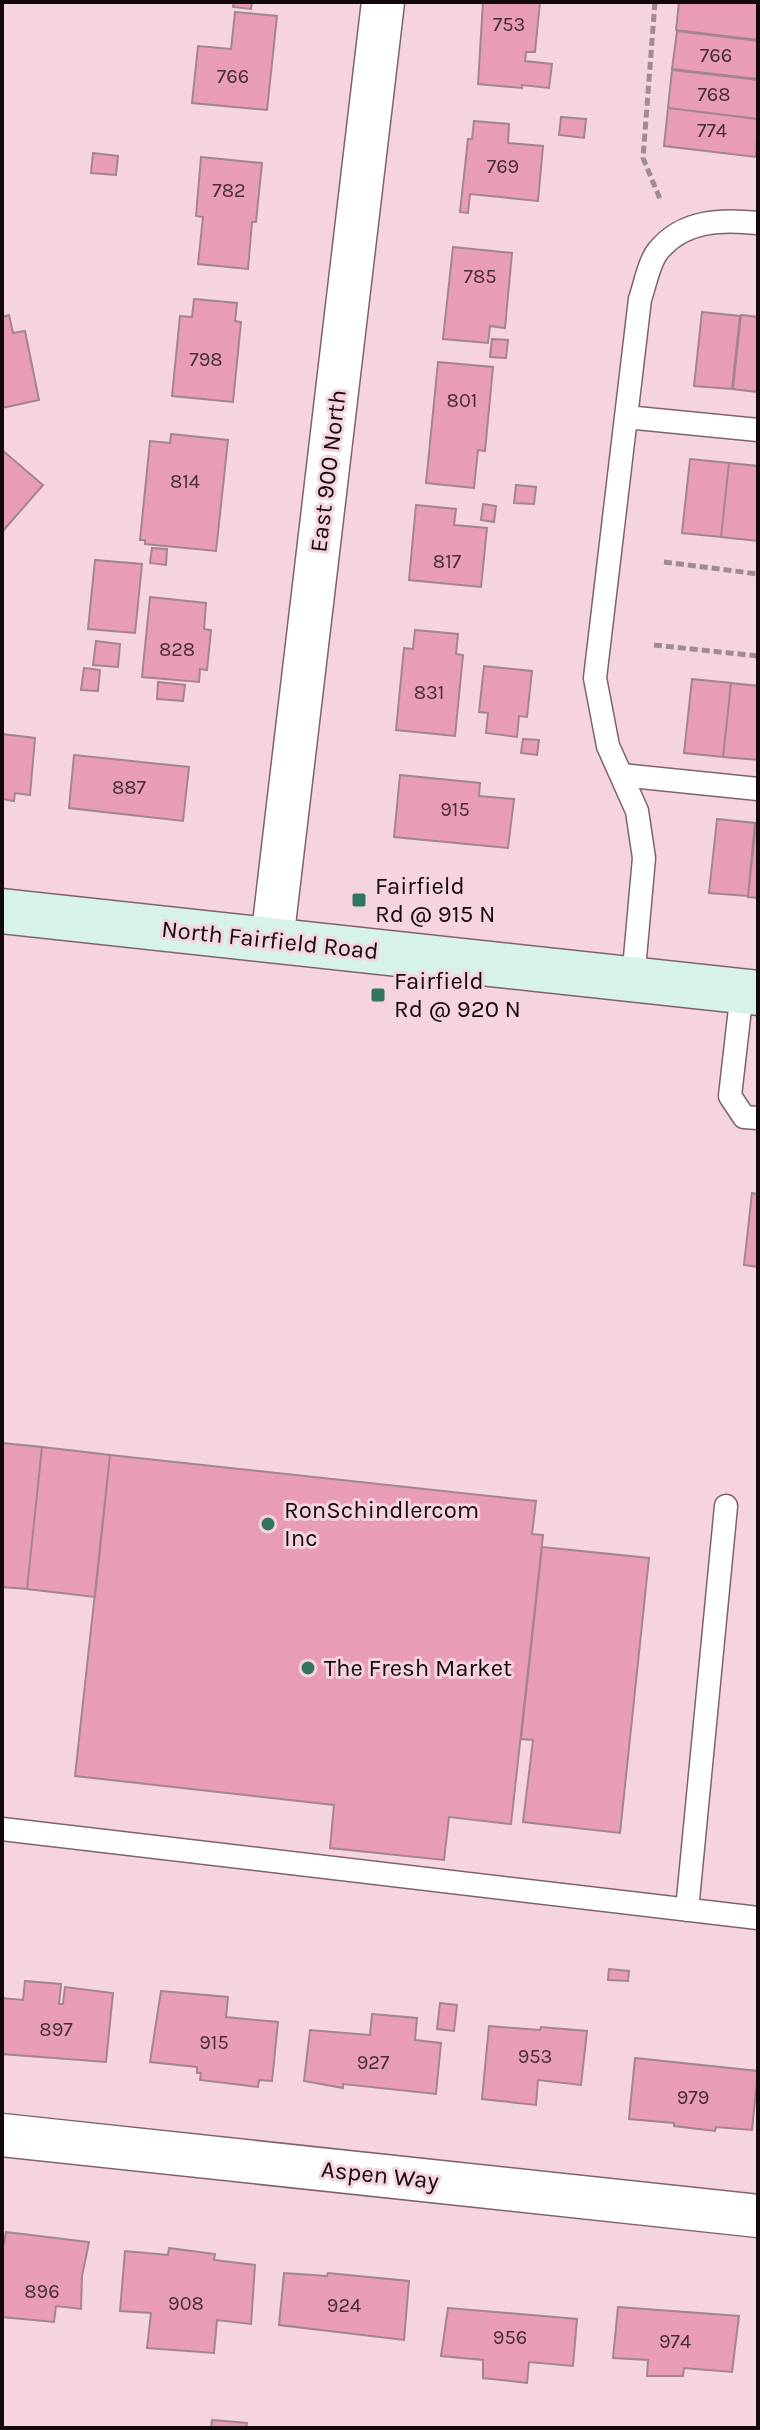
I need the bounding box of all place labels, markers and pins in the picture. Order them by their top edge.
place label: Fairfield Rd @ 915 N [375,872,495,928]
marker: Fairfield Rd @ 915 N [350,891,368,909]
place label: Fairfield Rd @ 920 N [394,967,521,1023]
marker: Fairfield Rd @ 920 N [369,986,387,1004]
place label: RonSchindlercom Inc [284,1496,479,1552]
marker: RonSchindlercom Inc [259,1515,277,1533]
place label: The Fresh Market [324,1654,512,1682]
marker: The Fresh Market [299,1659,317,1677]

